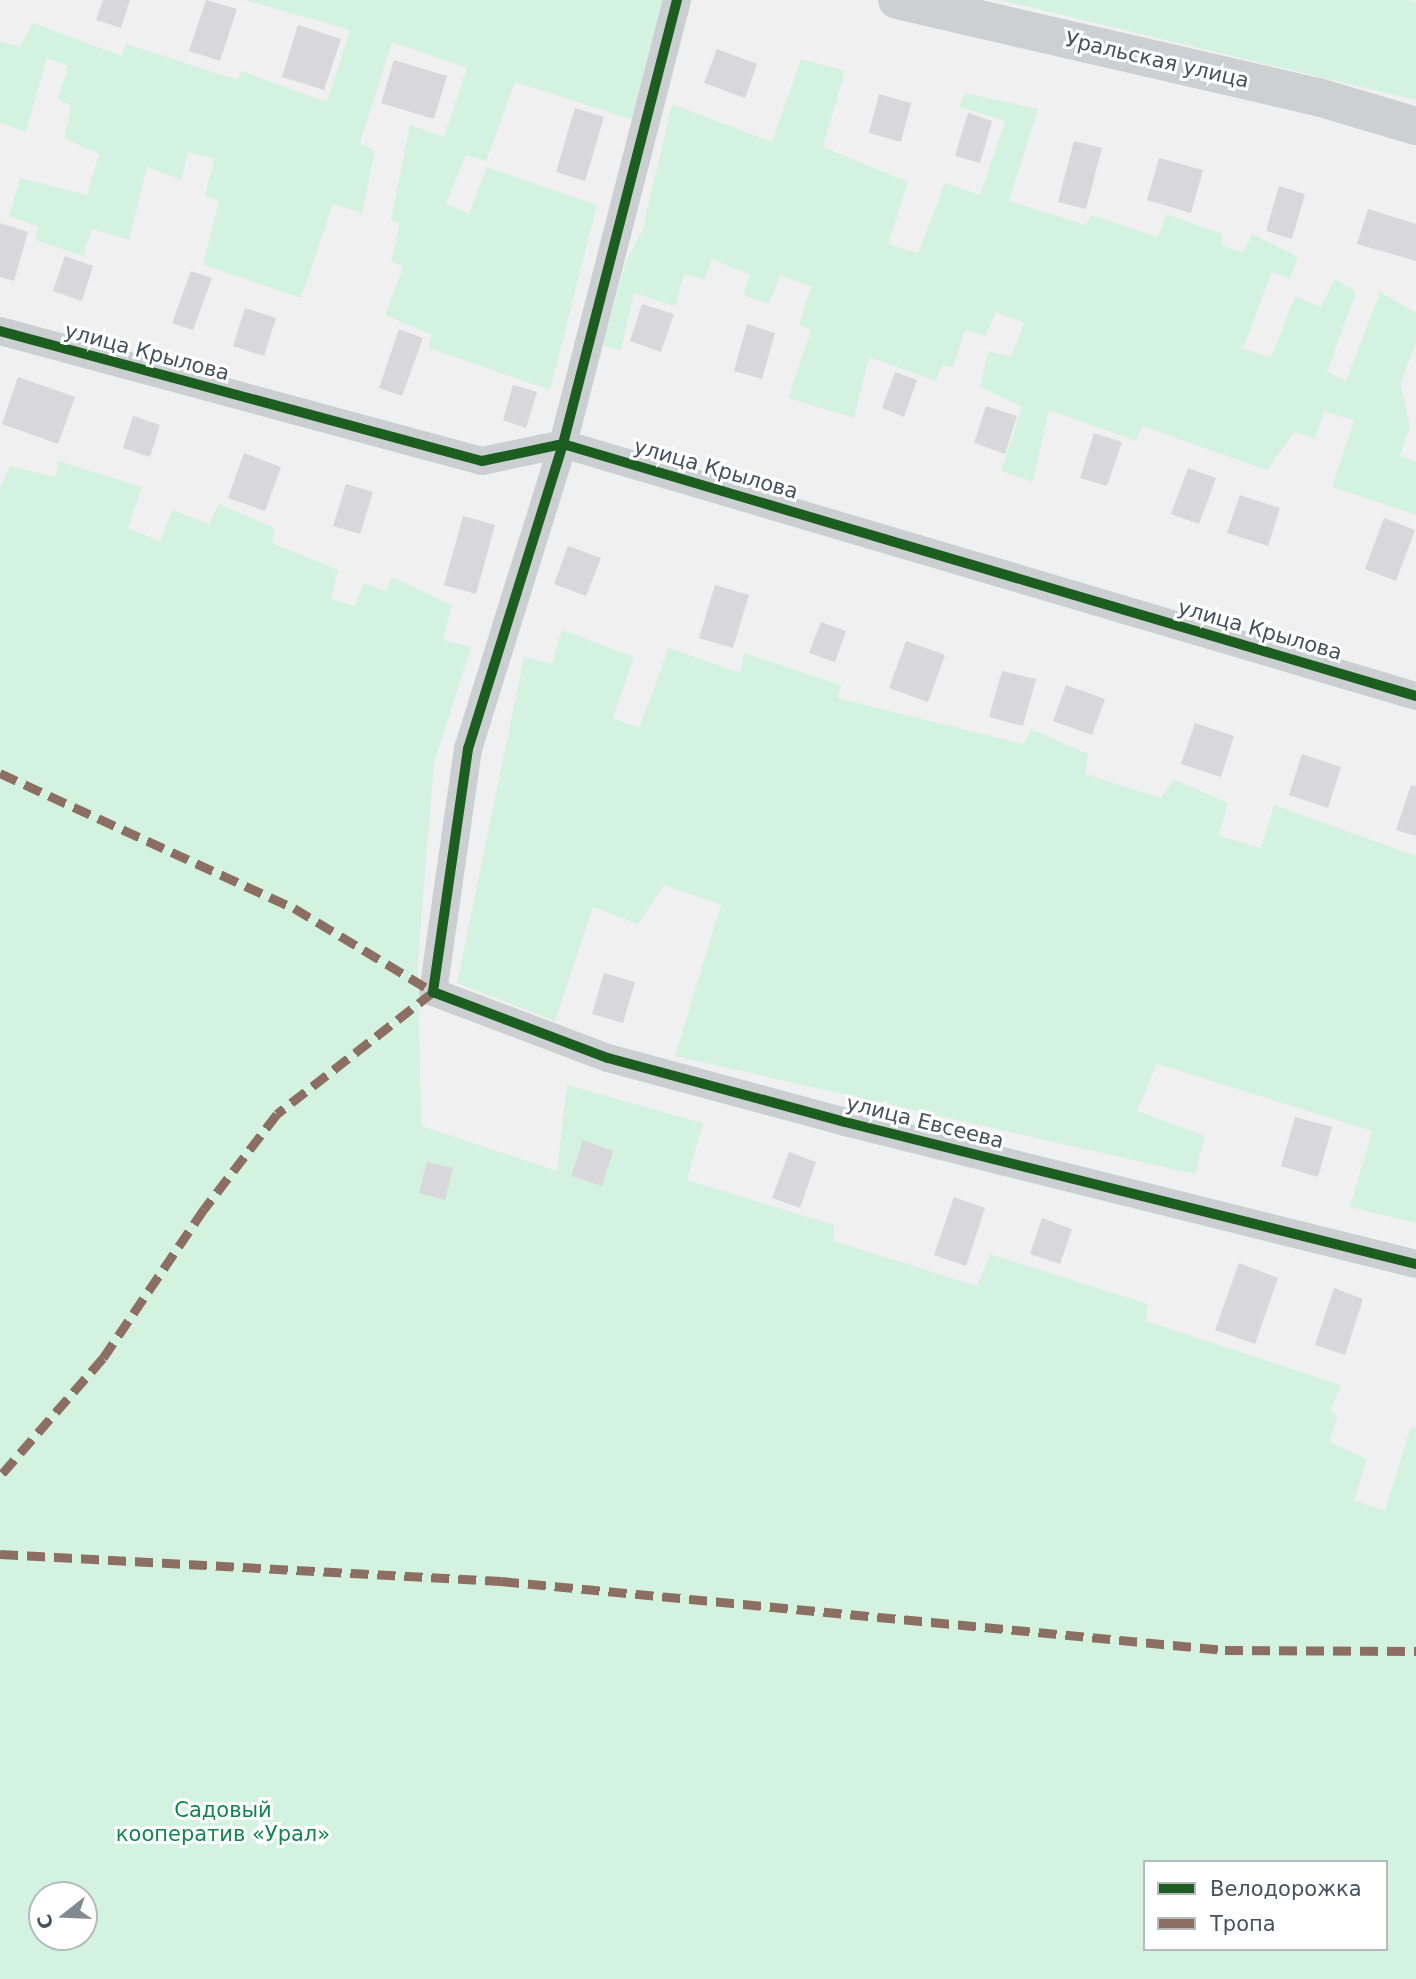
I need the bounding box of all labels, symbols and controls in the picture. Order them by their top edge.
street label: Уральская улица [1063,27,1251,93]
street label: улица Крылова [62,318,232,386]
street label: улица Крылова [631,434,801,504]
street label: улица Крылова [1175,595,1345,665]
street label: улица Евсеева [844,1090,1006,1154]
park label: Садовый кооператив «Урал» [116,1797,330,1847]
legend [1143,1860,1388,1951]
text: Велодорожка [1210,1877,1362,1901]
north arrow [28,1881,98,1951]
text: С [32,1912,58,1932]
text: Тропа [1210,1912,1276,1936]

